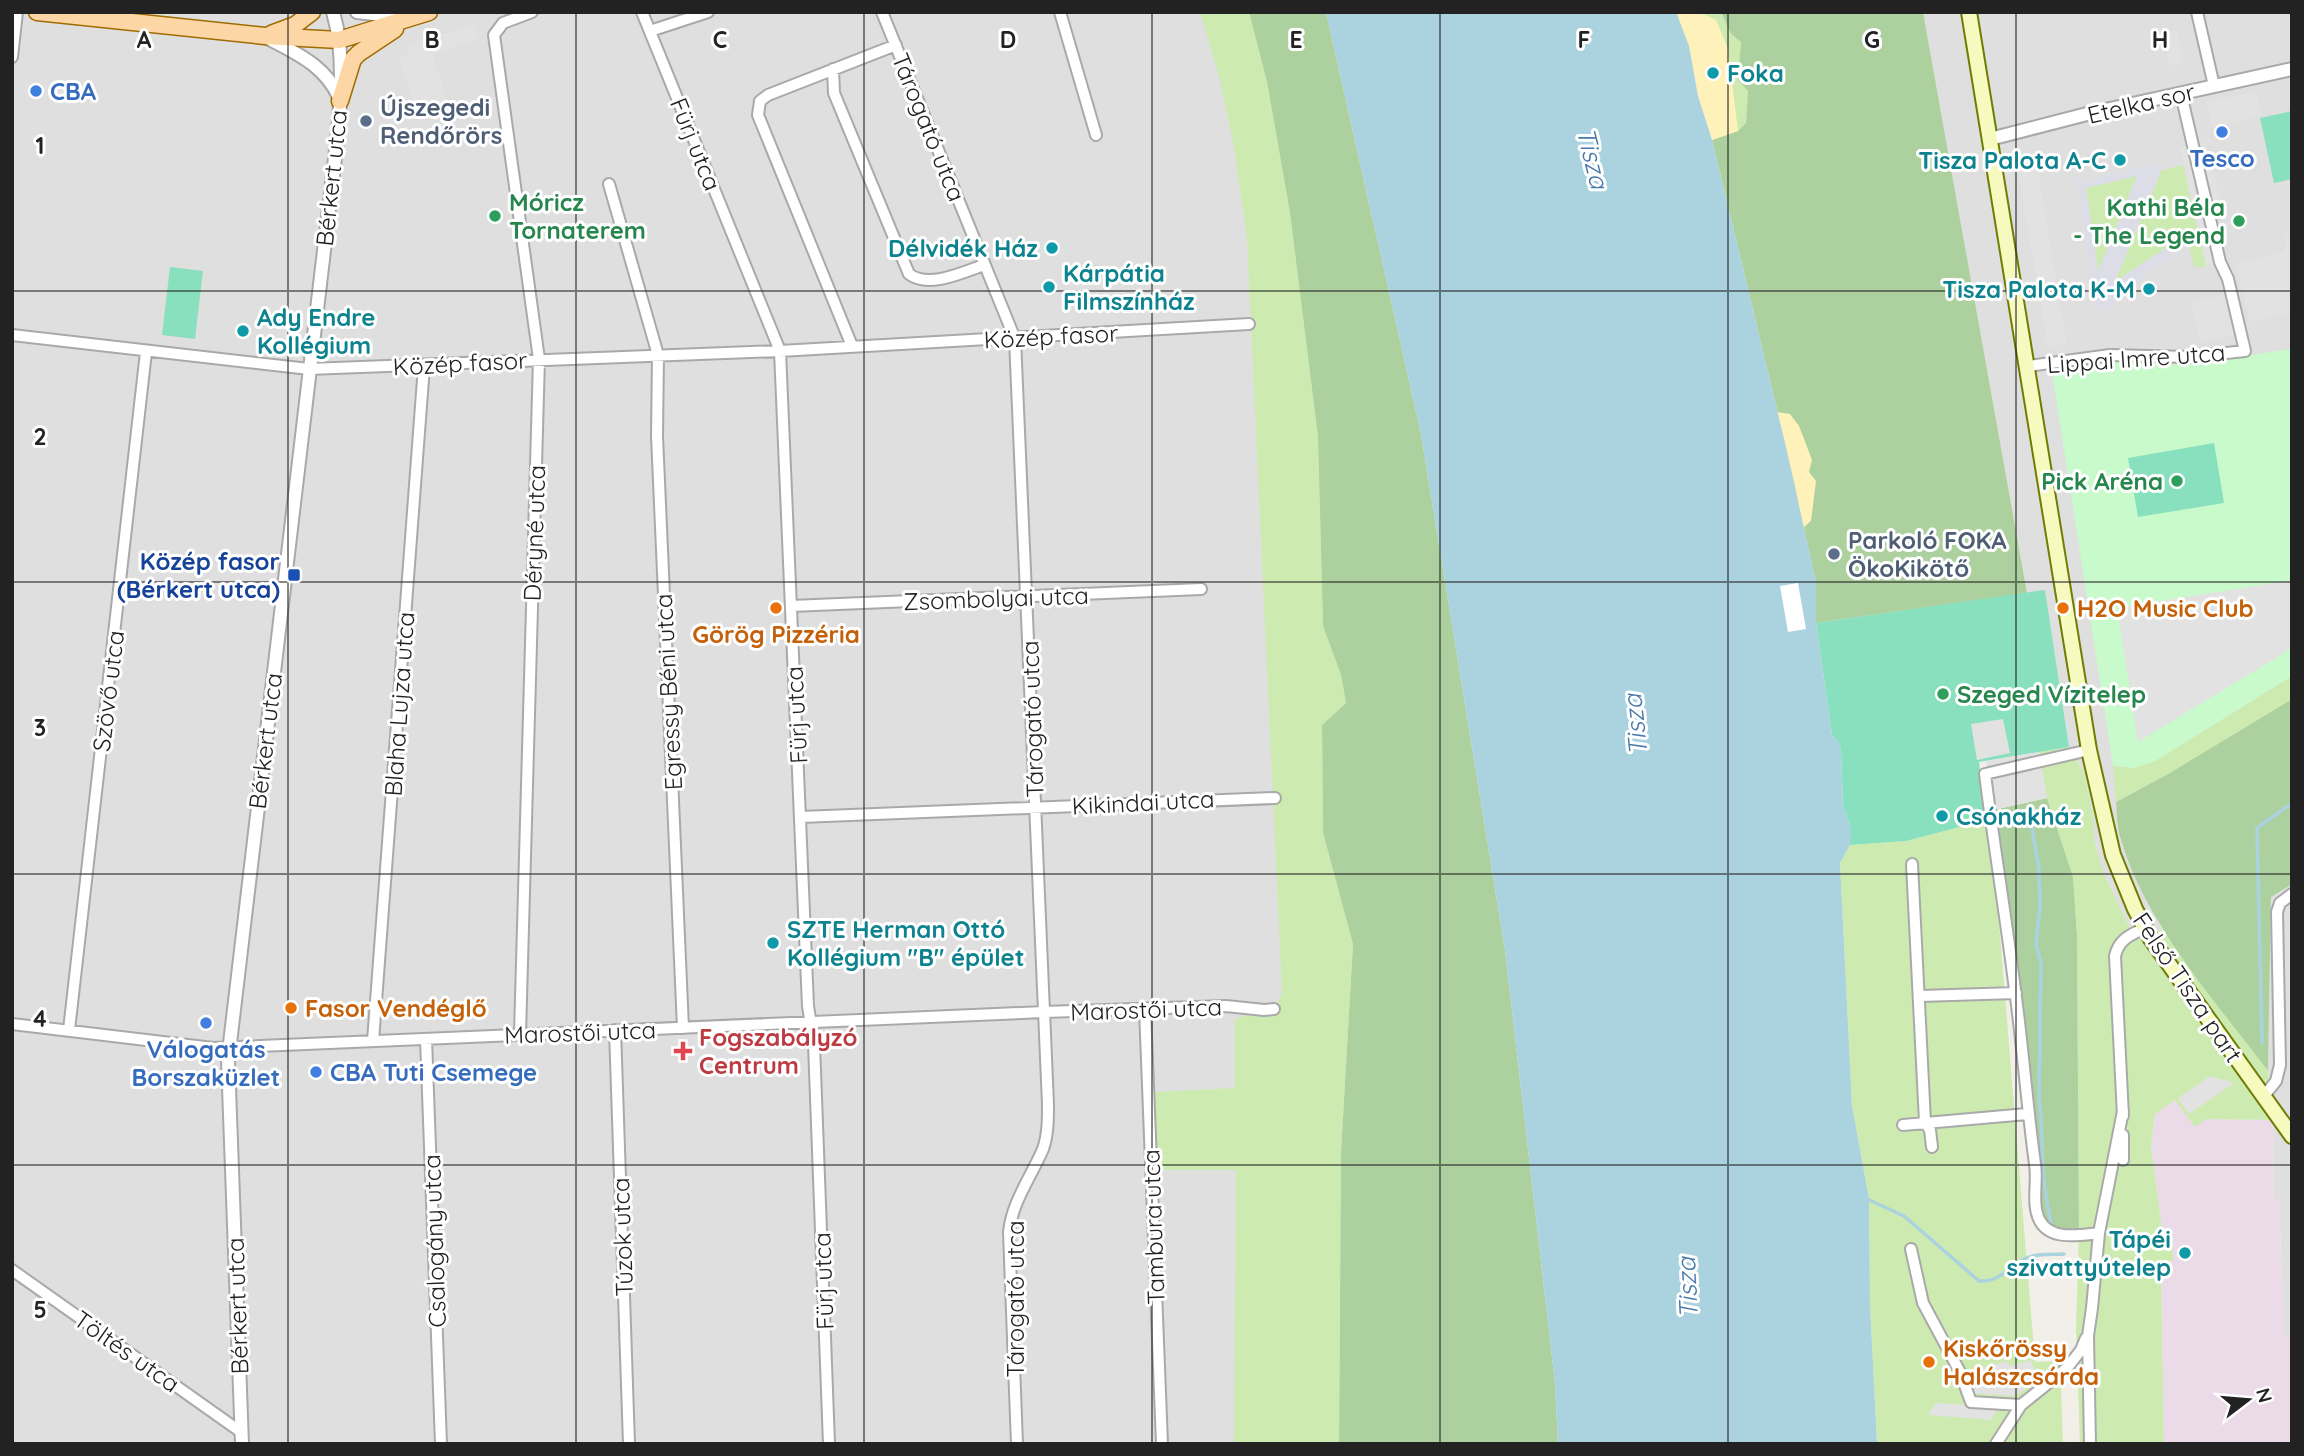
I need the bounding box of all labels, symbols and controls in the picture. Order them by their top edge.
text: A [137,25,152,54]
text: B [424,25,440,54]
text: C [713,25,727,54]
text: D [1000,25,1016,54]
text: E [1289,25,1303,54]
text: F [1578,25,1590,54]
text: G [1864,25,1880,54]
text: H [2152,25,2168,54]
street label: Tárogató utca [886,49,972,205]
place label: Foka [1727,58,1784,88]
marker: Foka [1705,65,1721,81]
place label: CBA [50,76,97,106]
street label: Etelka sor [2084,76,2198,130]
marker: CBA [28,83,44,99]
place label: Újszegedi Rendőrörs [380,92,502,150]
street label: Fürj utca [664,93,728,195]
street label: Bérkert utca [309,108,353,248]
marker: Újszegedi Rendőrörs [358,113,374,129]
water label: Tisza [1570,124,1617,193]
marker: Tesco [2214,124,2230,140]
text: 1 [36,131,44,160]
place label: Tesco [2189,143,2255,173]
place label: Tisza Palota A-C [1918,145,2106,175]
marker: Tisza Palota A-C [2112,152,2128,168]
place label: Móricz Tornaterem [509,187,646,245]
place label: Kathi Béla - The Legend [2073,192,2225,250]
marker: Móricz Tornaterem [487,208,503,224]
marker: Kathi Béla - The Legend [2231,213,2247,229]
place label: Délvidék Ház [888,233,1038,263]
marker: Délvidék Ház [1044,240,1060,256]
place label: Kárpátia Filmszínház [1063,258,1195,316]
place label: Tisza Palota K-M [1942,274,2135,304]
marker: Kárpátia Filmszínház [1041,279,1057,295]
marker: Tisza Palota K-M [2141,281,2157,297]
place label: Ady Endre Kollégium [257,302,375,360]
street label: Közép fasor [983,317,1119,355]
marker: Ady Endre Kollégium [235,323,251,339]
street label: Lippai Imre utca [2046,337,2226,379]
street label: Közép fasor [392,344,528,382]
text: 2 [33,422,47,451]
street label: Déryné utca [517,464,551,602]
place label: Pick Aréna [2041,466,2163,496]
marker: Pick Aréna [2169,473,2185,489]
place label: Parkoló FOKA ÖkoKikötő [1848,525,2007,583]
place label: Közép fasor (Bérkert utca) [117,546,280,604]
marker: Parkoló FOKA ÖkoKikötő [1826,546,1842,562]
marker: Közép fasor (Bérkert utca) [286,567,302,583]
street label: Zsombolyai utca [903,580,1089,616]
street label: Egressy Béni utca [648,593,688,791]
place label: H2O Music Club [2077,593,2254,623]
marker: Görög Pizzéria [768,600,784,616]
marker: H2O Music Club [2055,600,2071,616]
street label: Blaha Lujza utca [378,611,420,797]
place label: Görög Pizzéria [692,619,860,649]
street label: Szövő utca [86,629,130,753]
street label: Tárogató utca [1014,640,1050,798]
street label: Fürj utca [778,666,814,764]
street label: Bérkert utca [242,671,288,811]
place label: Szeged Vízitelep [1957,679,2146,709]
marker: Szeged Vízitelep [1935,686,1951,702]
water label: Tisza [1615,691,1655,757]
text: 3 [34,713,46,742]
street label: Kikindai utca [1071,783,1215,821]
place label: Csónakház [1956,801,2082,831]
marker: Csónakház [1934,808,1950,824]
street label: Felső Tisza part [2127,906,2249,1068]
place label: SZTE Herman Ottó Kollégium "B" épület [787,914,1024,972]
marker: SZTE Herman Ottó Kollégium "B" épület [765,935,781,951]
street label: Marostői utca [1070,991,1222,1027]
place label: Fasor Vendéglő [305,993,487,1023]
marker: Fasor Vendéglő [283,1000,299,1016]
text: 4 [33,1004,47,1033]
street label: Marostői utca [504,1014,656,1050]
marker: Válogatás Borszaküzlet [198,1015,214,1031]
place label: Fogszabályzó Centrum [699,1022,857,1080]
place label: Válogatás Borszaküzlet [132,1034,280,1092]
marker: Fogszabályzó Centrum [673,1041,693,1061]
place label: CBA Tuti Csemege [330,1057,537,1087]
marker: CBA Tuti Csemege [308,1064,324,1080]
street label: Tambura utca [1135,1149,1171,1305]
street label: Csalogány utca [416,1154,452,1328]
street label: Túzok utca [605,1177,639,1297]
street label: Tárogató utca [1000,1220,1030,1378]
place label: Tápéi szivattyútelep [2007,1224,2171,1282]
street label: Fürj utca [806,1232,840,1330]
street label: Bérkert utca [220,1237,254,1375]
marker: Tápéi szivattyútelep [2177,1245,2193,1261]
water label: Tisza [1669,1255,1705,1320]
text: 5 [33,1295,47,1324]
street label: Töltés utca [68,1304,186,1398]
place label: Kiskőrössy Halászcsárda [1943,1333,2099,1391]
marker: Kiskőrössy Halászcsárda [1921,1354,1937,1370]
north arrow [2213,1365,2283,1435]
text: N [2251,1385,2278,1405]

